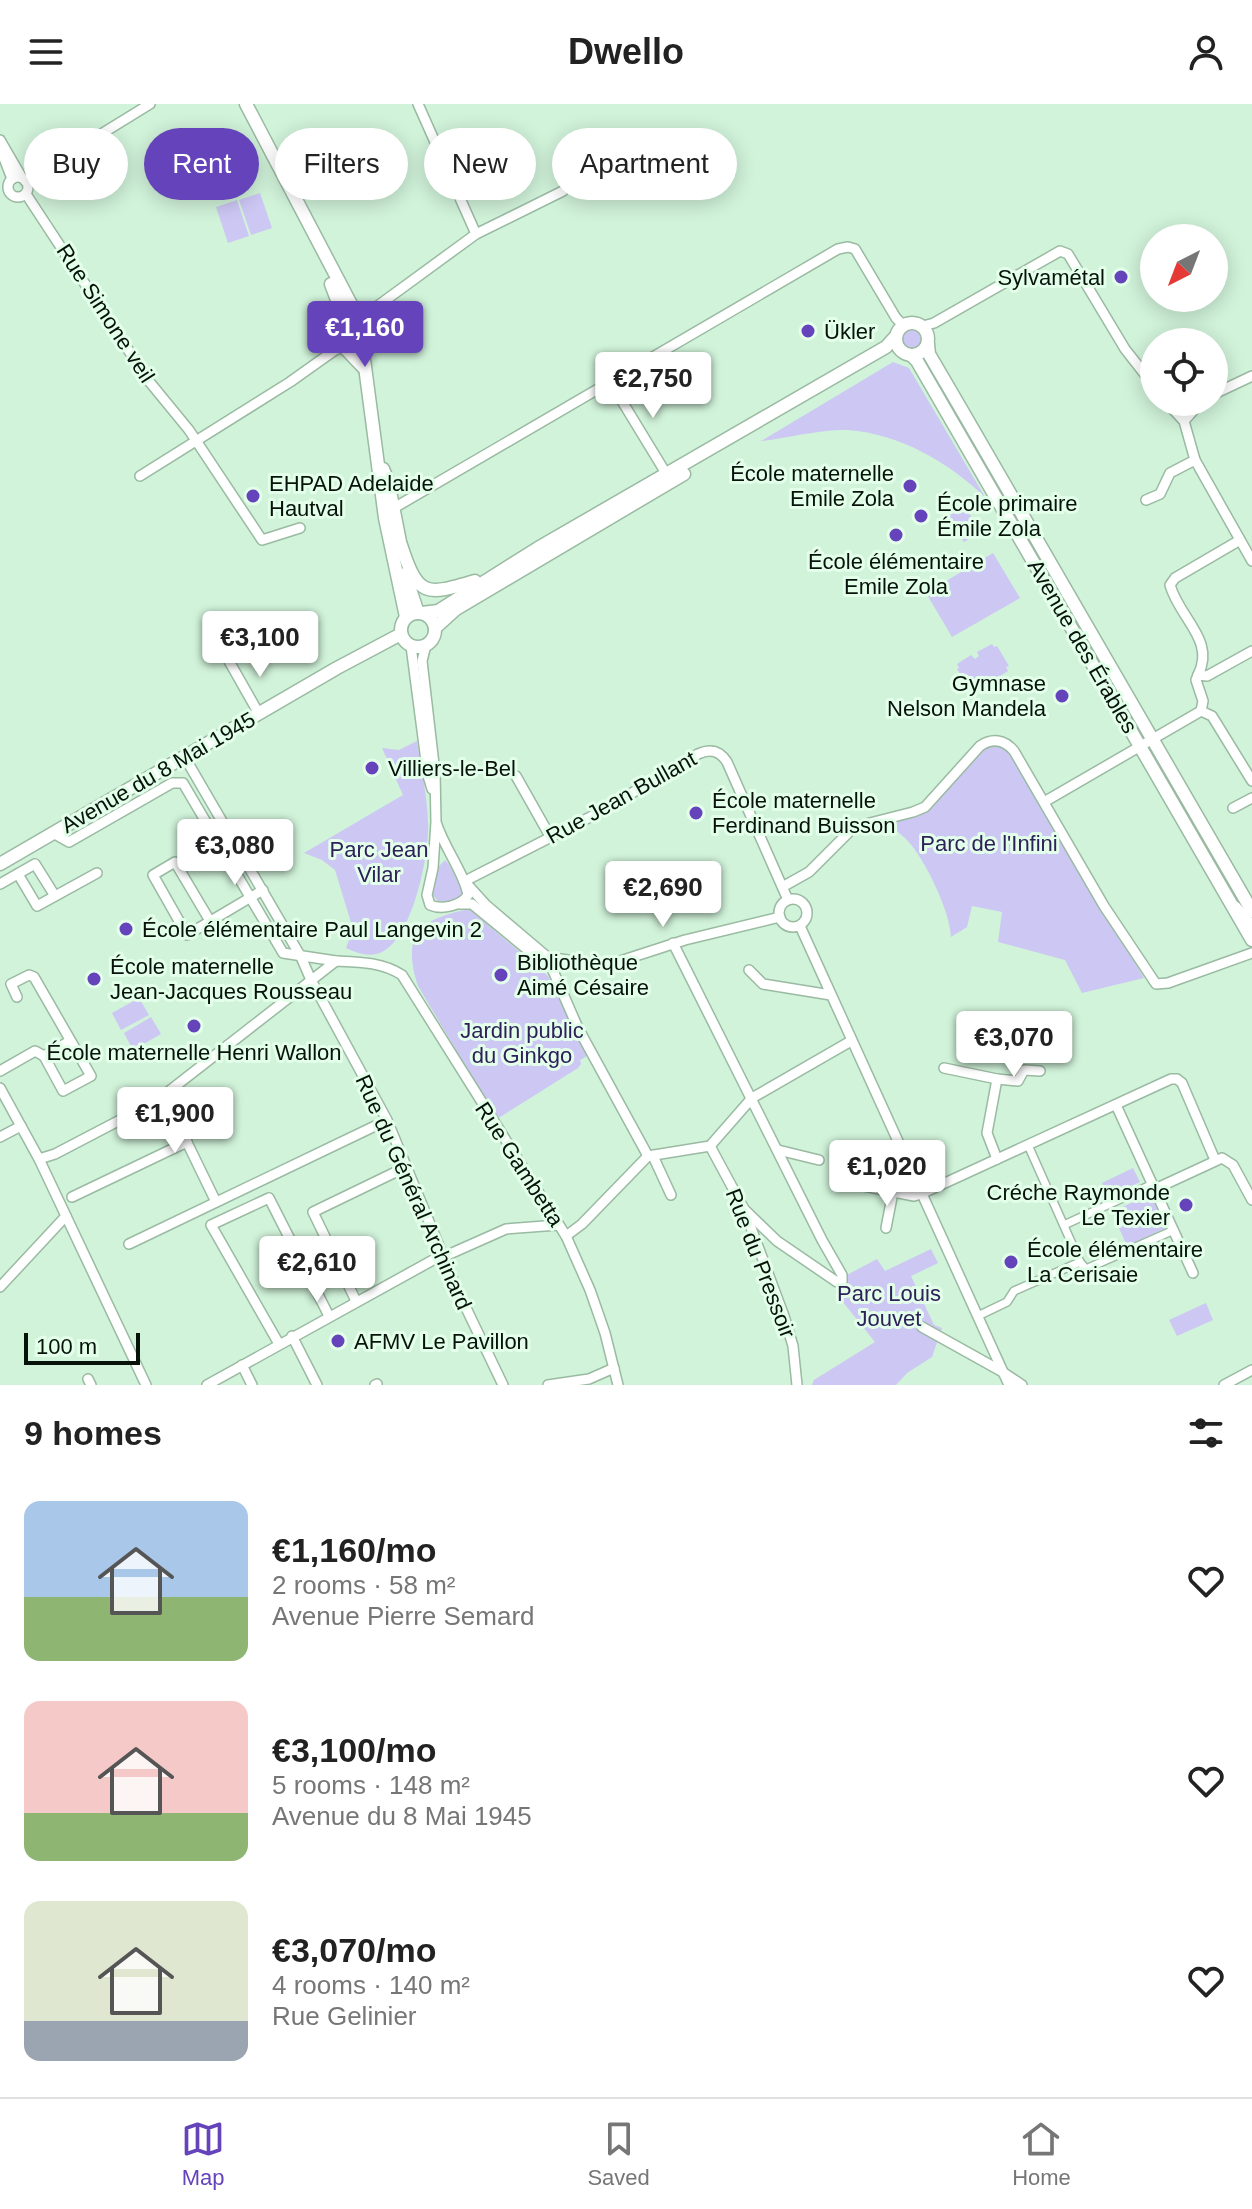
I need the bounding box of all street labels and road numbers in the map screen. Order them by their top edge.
street label: Rue Simone veil [51,239,160,387]
street label: Avenue des Érables [1023,555,1143,738]
street label: Avenue du 8 Mai 1945 [57,707,260,838]
street label: Rue Jean Bullant [542,746,701,849]
street label: Rue du Général Archinard [350,1071,477,1313]
street label: Rue Gambetta [470,1097,569,1232]
street label: Rue du Pressoir [721,1185,800,1341]

